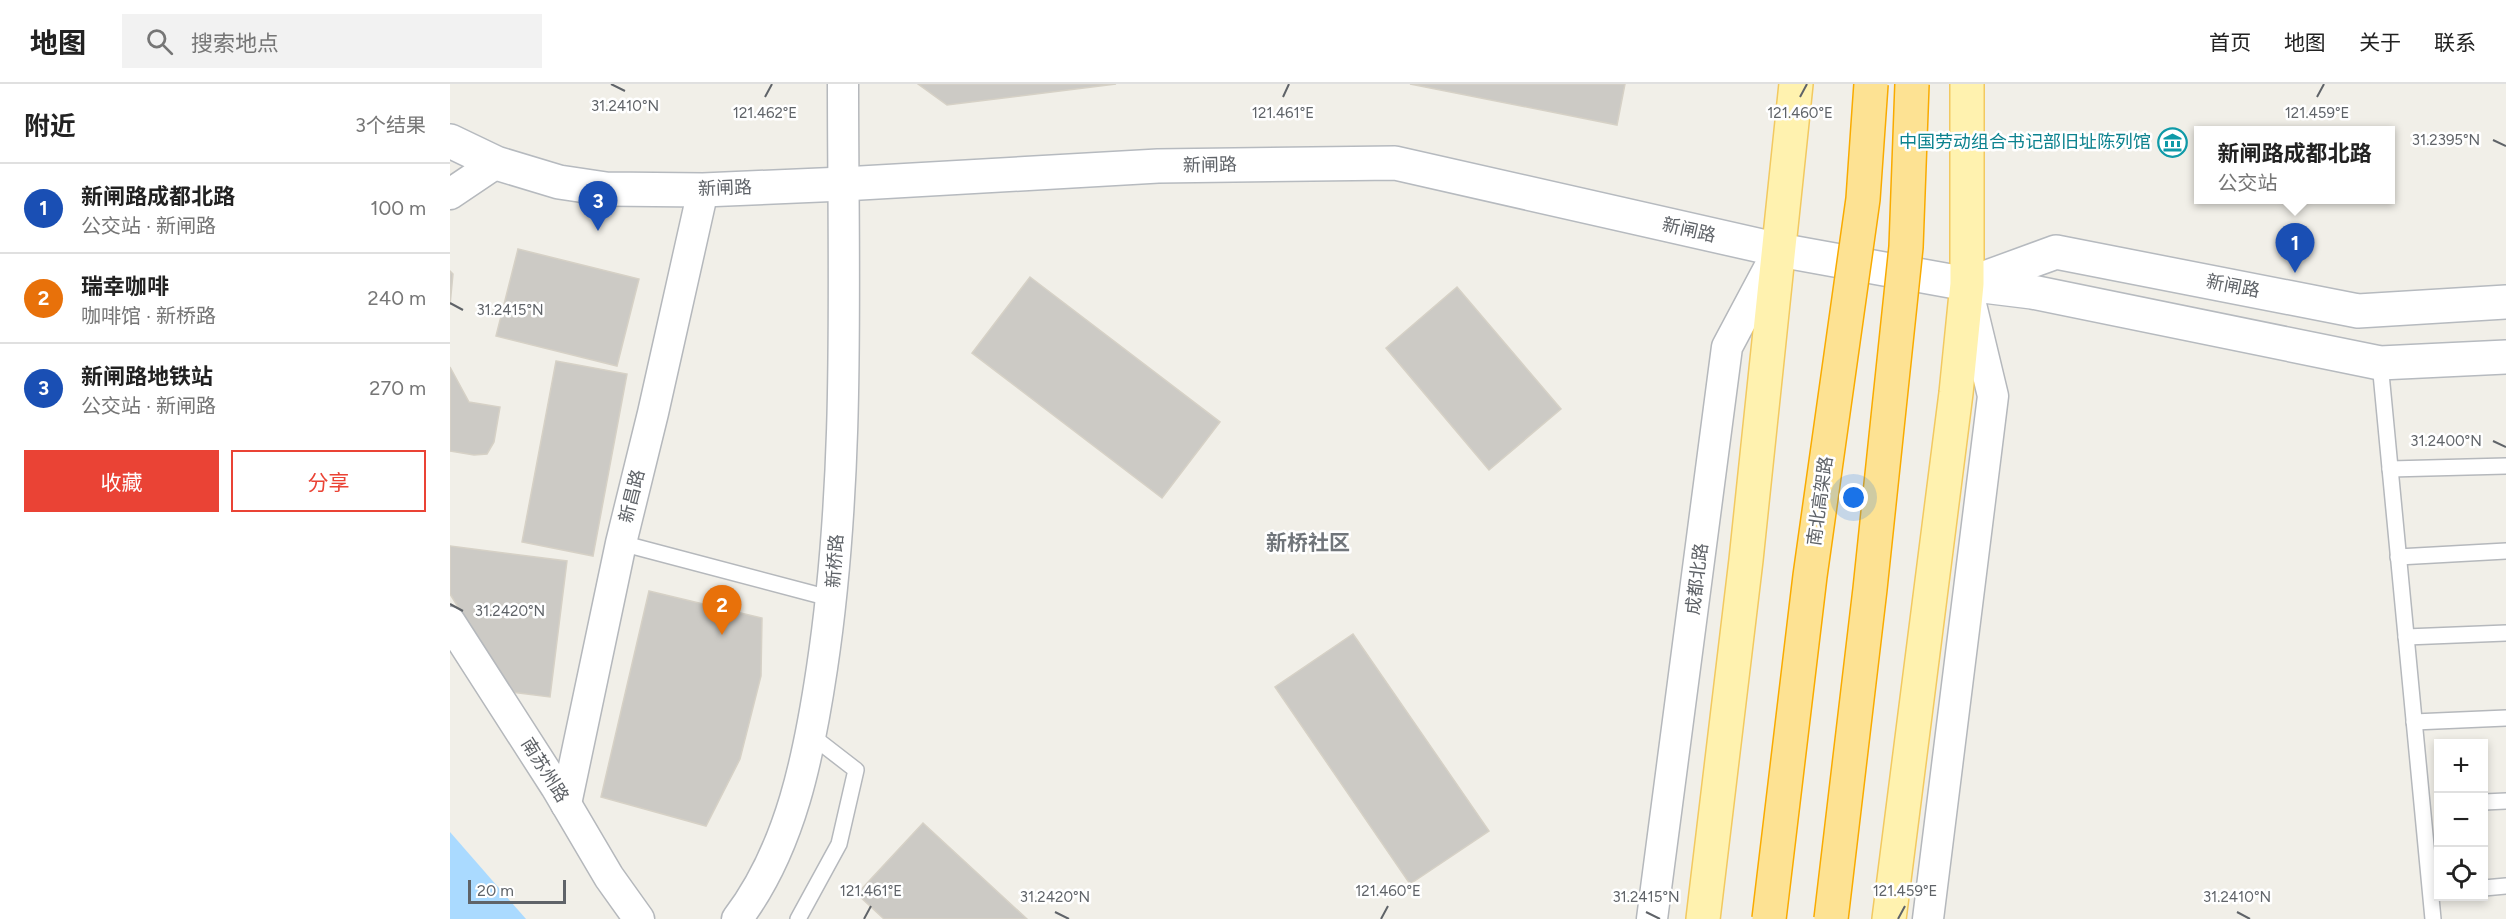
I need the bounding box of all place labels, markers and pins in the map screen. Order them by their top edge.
museum icon: 中国劳动组合书记部旧址陈列馆 [2156,126,2188,158]
place label: 中国劳动组合书记部旧址陈列馆 [1899,131,2151,153]
pin: 3 [578,182,618,231]
pin: 1 [2276,224,2314,273]
pin: 2 [702,586,742,635]

